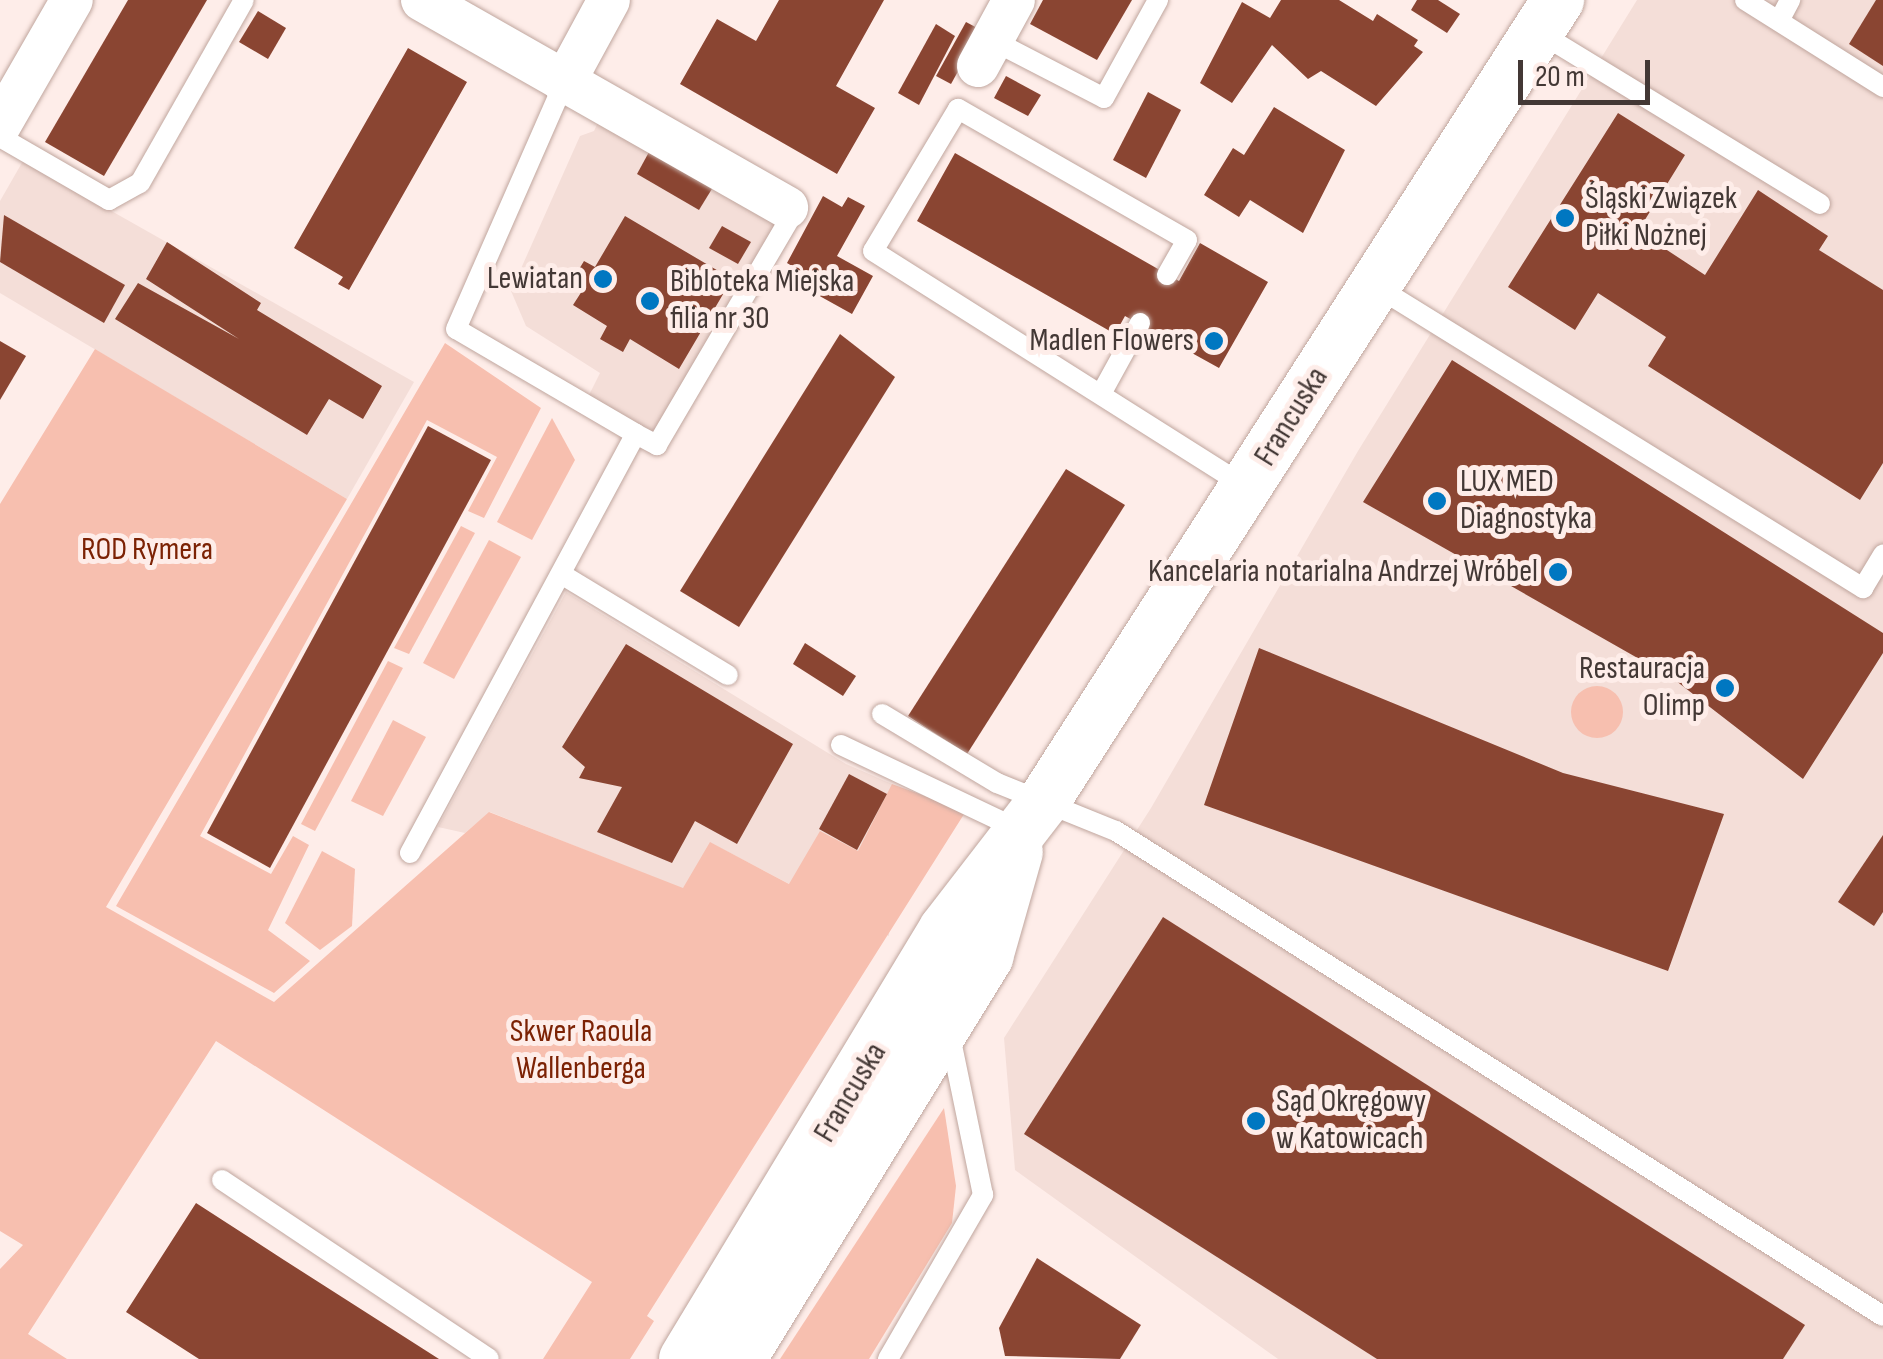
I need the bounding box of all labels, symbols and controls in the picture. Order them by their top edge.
scale bar [1523,40,1656,102]
text: 20 m [1535,59,1585,95]
place label: Śląski Związek Piłki Nożnej [1585,181,1737,256]
marker: Śląski Związek Piłki Nożnej [1554,207,1576,229]
place label: Lewiatan [487,260,583,298]
place label: Bibloteka Miejska filia nr 30 [670,264,854,339]
marker: Lewiatan [592,268,614,290]
marker: Bibloteka Miejska filia nr 30 [639,290,661,312]
place label: Madlen Flowers [1030,322,1194,360]
marker: Madlen Flowers [1203,330,1225,352]
street label: Francuska [1247,361,1337,473]
place label: LUX MED Diagnostyka [1460,464,1592,539]
marker: LUX MED Diagnostyka [1424,488,1450,514]
park label: ROD Rymera [81,531,213,569]
place label: Kancelaria notarialna Andrzej Wróbel [1148,553,1538,591]
marker: Kancelaria notarialna Andrzej Wróbel [1547,561,1569,583]
place label: Restauracja Olimp [1579,651,1705,726]
marker: Restauracja Olimp [1714,677,1736,699]
park label: Skwer Raoula Wallenberga [510,1014,652,1089]
street label: Francuska [806,1036,896,1150]
place label: Sąd Okręgowy w Katowicach [1276,1084,1426,1159]
marker: Sąd Okręgowy w Katowicach [1245,1110,1267,1132]

